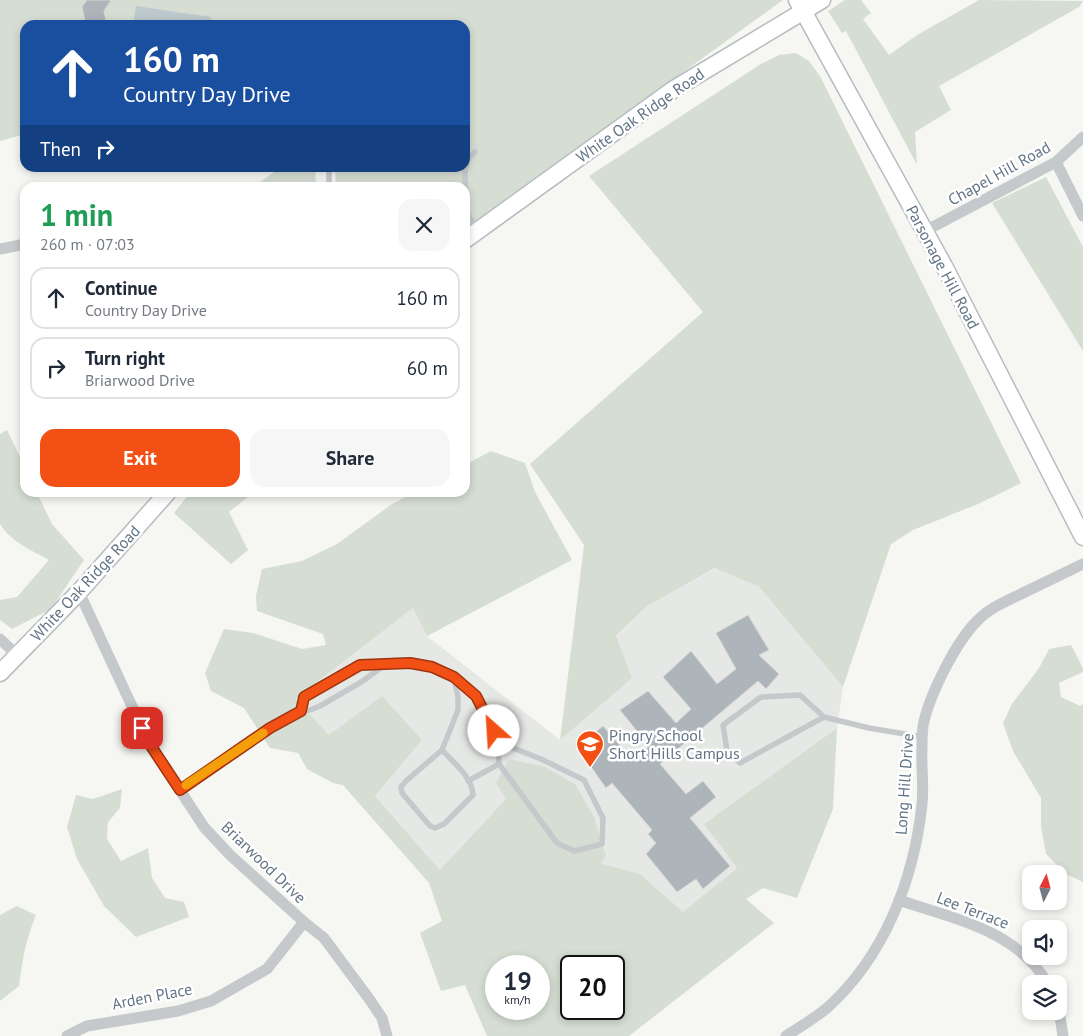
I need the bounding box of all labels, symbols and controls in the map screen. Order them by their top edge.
text: 160 m [123,36,220,82]
icon: ahead [40,40,105,105]
street label: White Oak Ridge Road [572,63,708,167]
text: Country Day Drive [123,80,291,108]
icon: right [91,135,119,163]
text: Then [40,137,81,161]
street label: Chapel Hill Road [944,137,1054,209]
text: 1 min [40,195,113,234]
button: close [398,199,450,251]
street label: Parsonage Hill Road [902,202,984,332]
text: 260 m · 07:03 [40,234,135,254]
text: Continue [85,276,157,300]
icon: ahead [42,284,70,312]
text: 160 m [396,286,448,310]
text: Country Day Drive [85,300,207,320]
text: Turn right [85,346,165,370]
icon: right [42,354,70,382]
text: 60 m [407,356,448,380]
text: Briarwood Drive [85,370,195,390]
button: Exit [40,429,240,487]
button: Share [250,429,450,487]
street label: White Oak Ridge Road [26,521,144,645]
position arrow [467,704,519,756]
pin [121,707,163,749]
icon: arrive [128,714,156,742]
place label: Pingry School Short Hills Campus [609,725,740,763]
school or university icon: Pingry School Short Hills Campus [575,729,605,768]
street label: Long Hill Drive [890,732,918,836]
street label: Briarwood Drive [218,817,310,907]
north arrow [1022,865,1068,910]
map controls [1022,865,1067,1020]
street label: Lee Terrace [934,887,1012,933]
button: sound [1022,920,1067,965]
speed limit sign: 20 [560,955,625,1020]
text: 19 [503,965,532,997]
button: layers [1022,975,1067,1020]
street label: Arden Place [110,978,194,1014]
text: km/h [504,992,531,1007]

